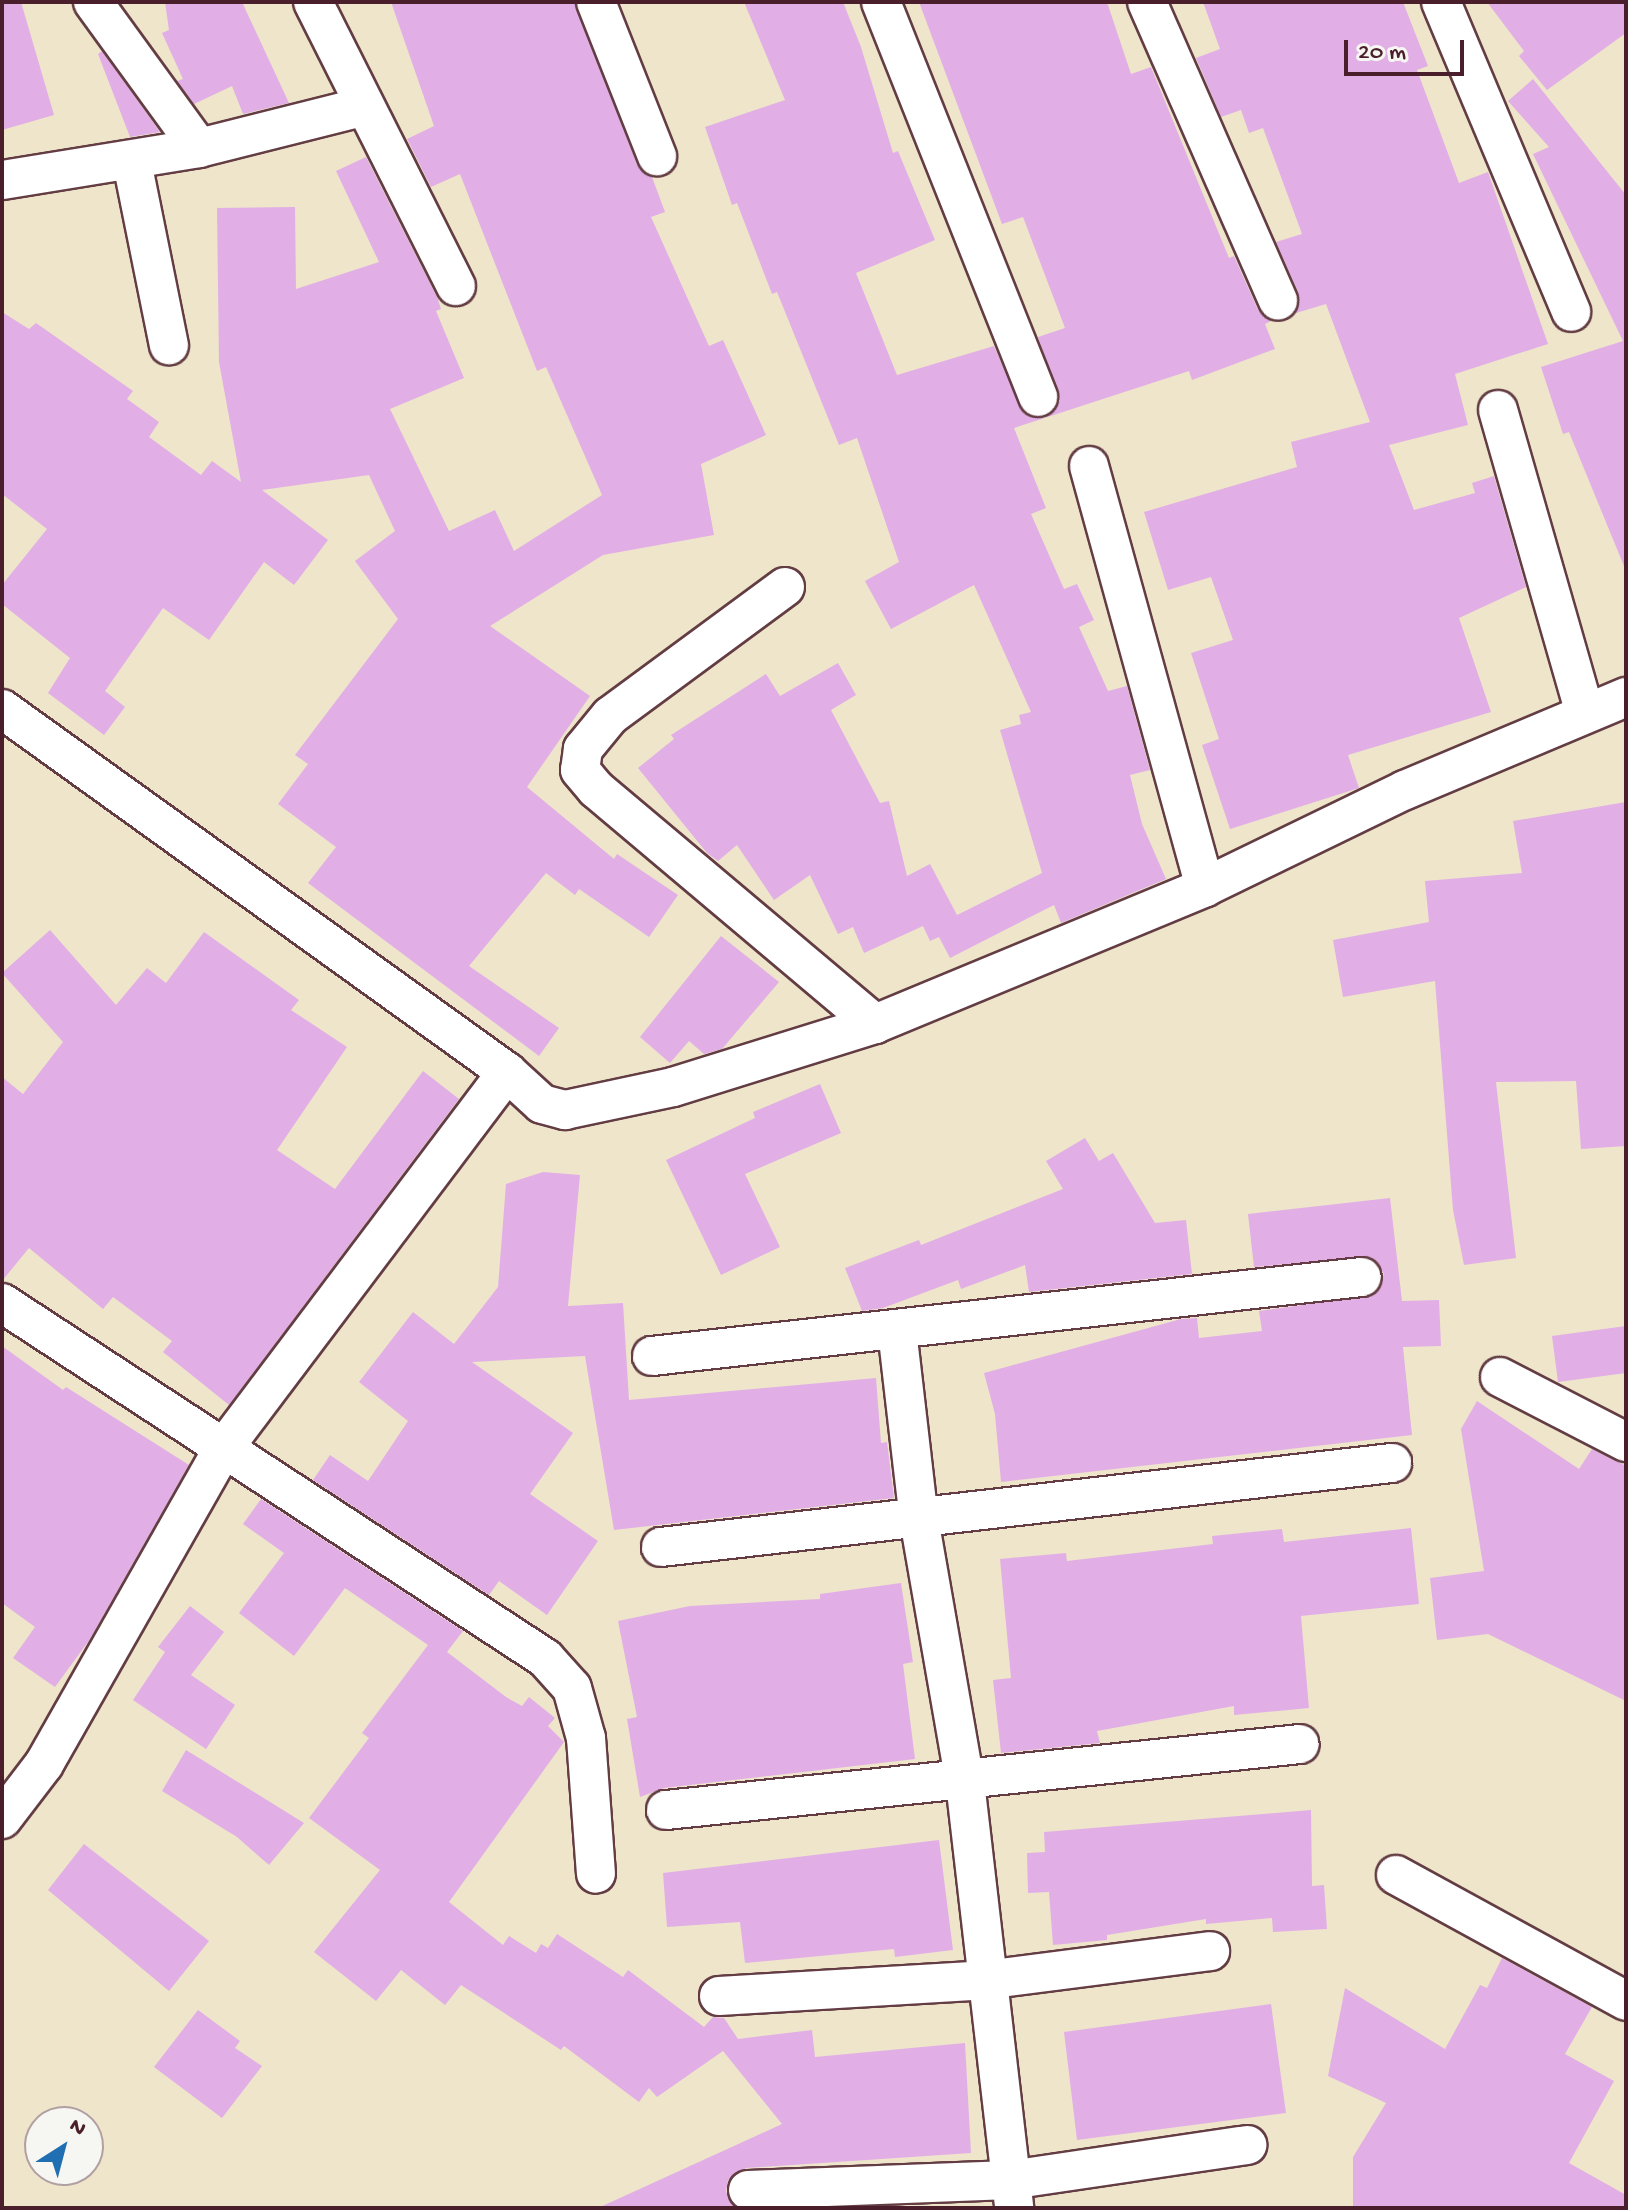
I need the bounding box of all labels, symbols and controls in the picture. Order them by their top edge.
scale bar [1348,24,1468,74]
text: 20 m [1358,39,1406,68]
north arrow [24,2106,104,2186]
text: N [63,2113,90,2143]

